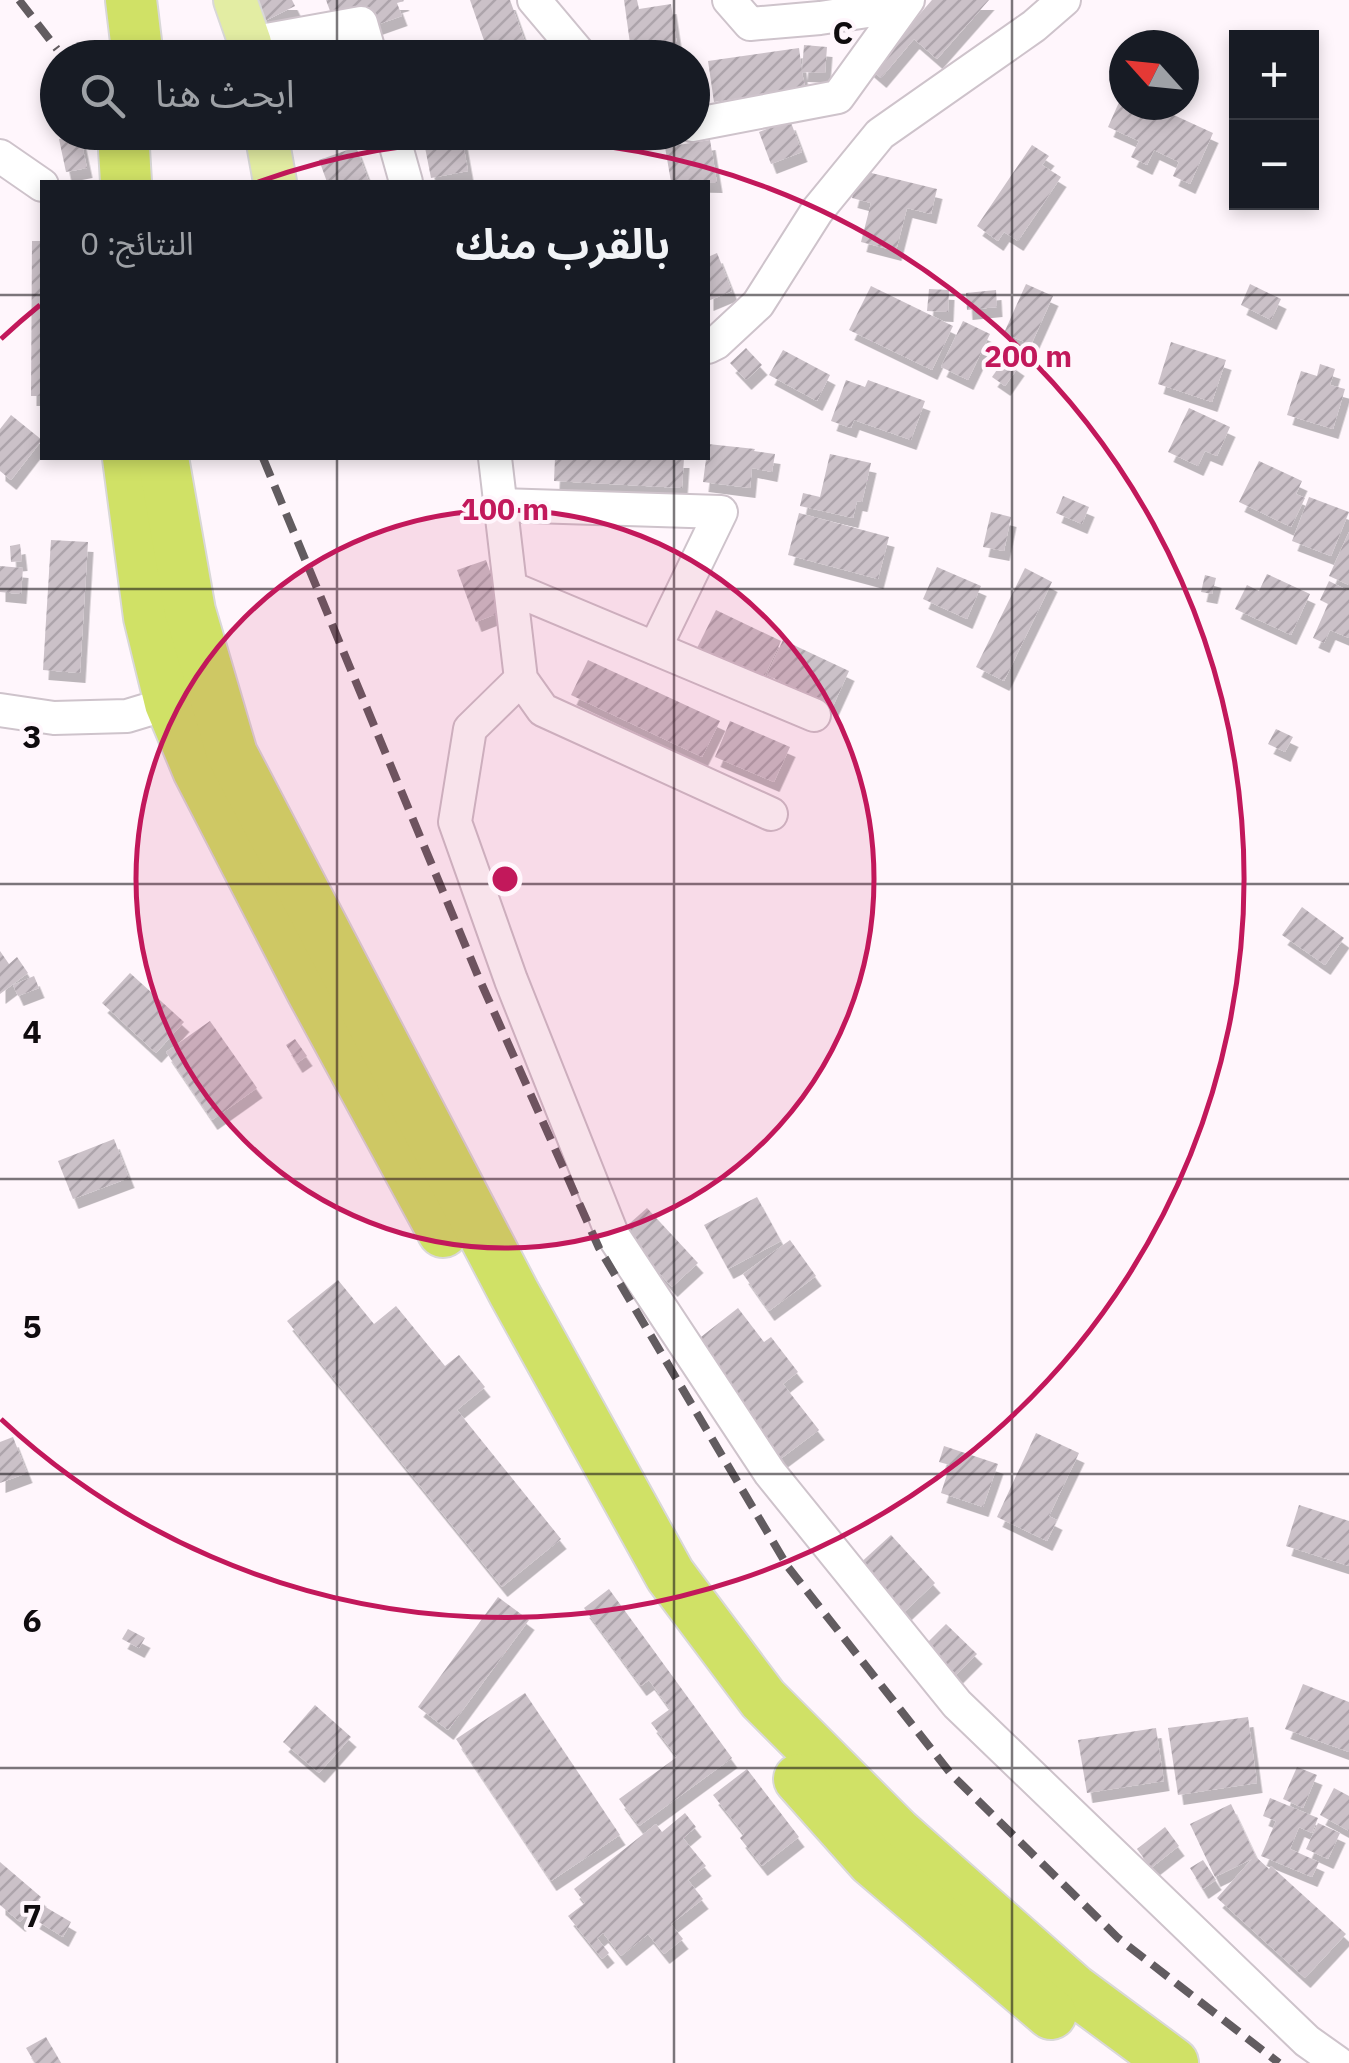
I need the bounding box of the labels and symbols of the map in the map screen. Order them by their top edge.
text: C [833,11,853,53]
north arrow [1109,30,1199,120]
text: 200 m [984,336,1072,375]
text: 100 m [461,489,549,528]
text: 3 [22,715,42,757]
centre of rings [487,861,523,897]
text: 4 [22,1010,42,1052]
text: 5 [22,1305,42,1347]
text: 6 [22,1599,42,1641]
text: 7 [22,1894,42,1936]

